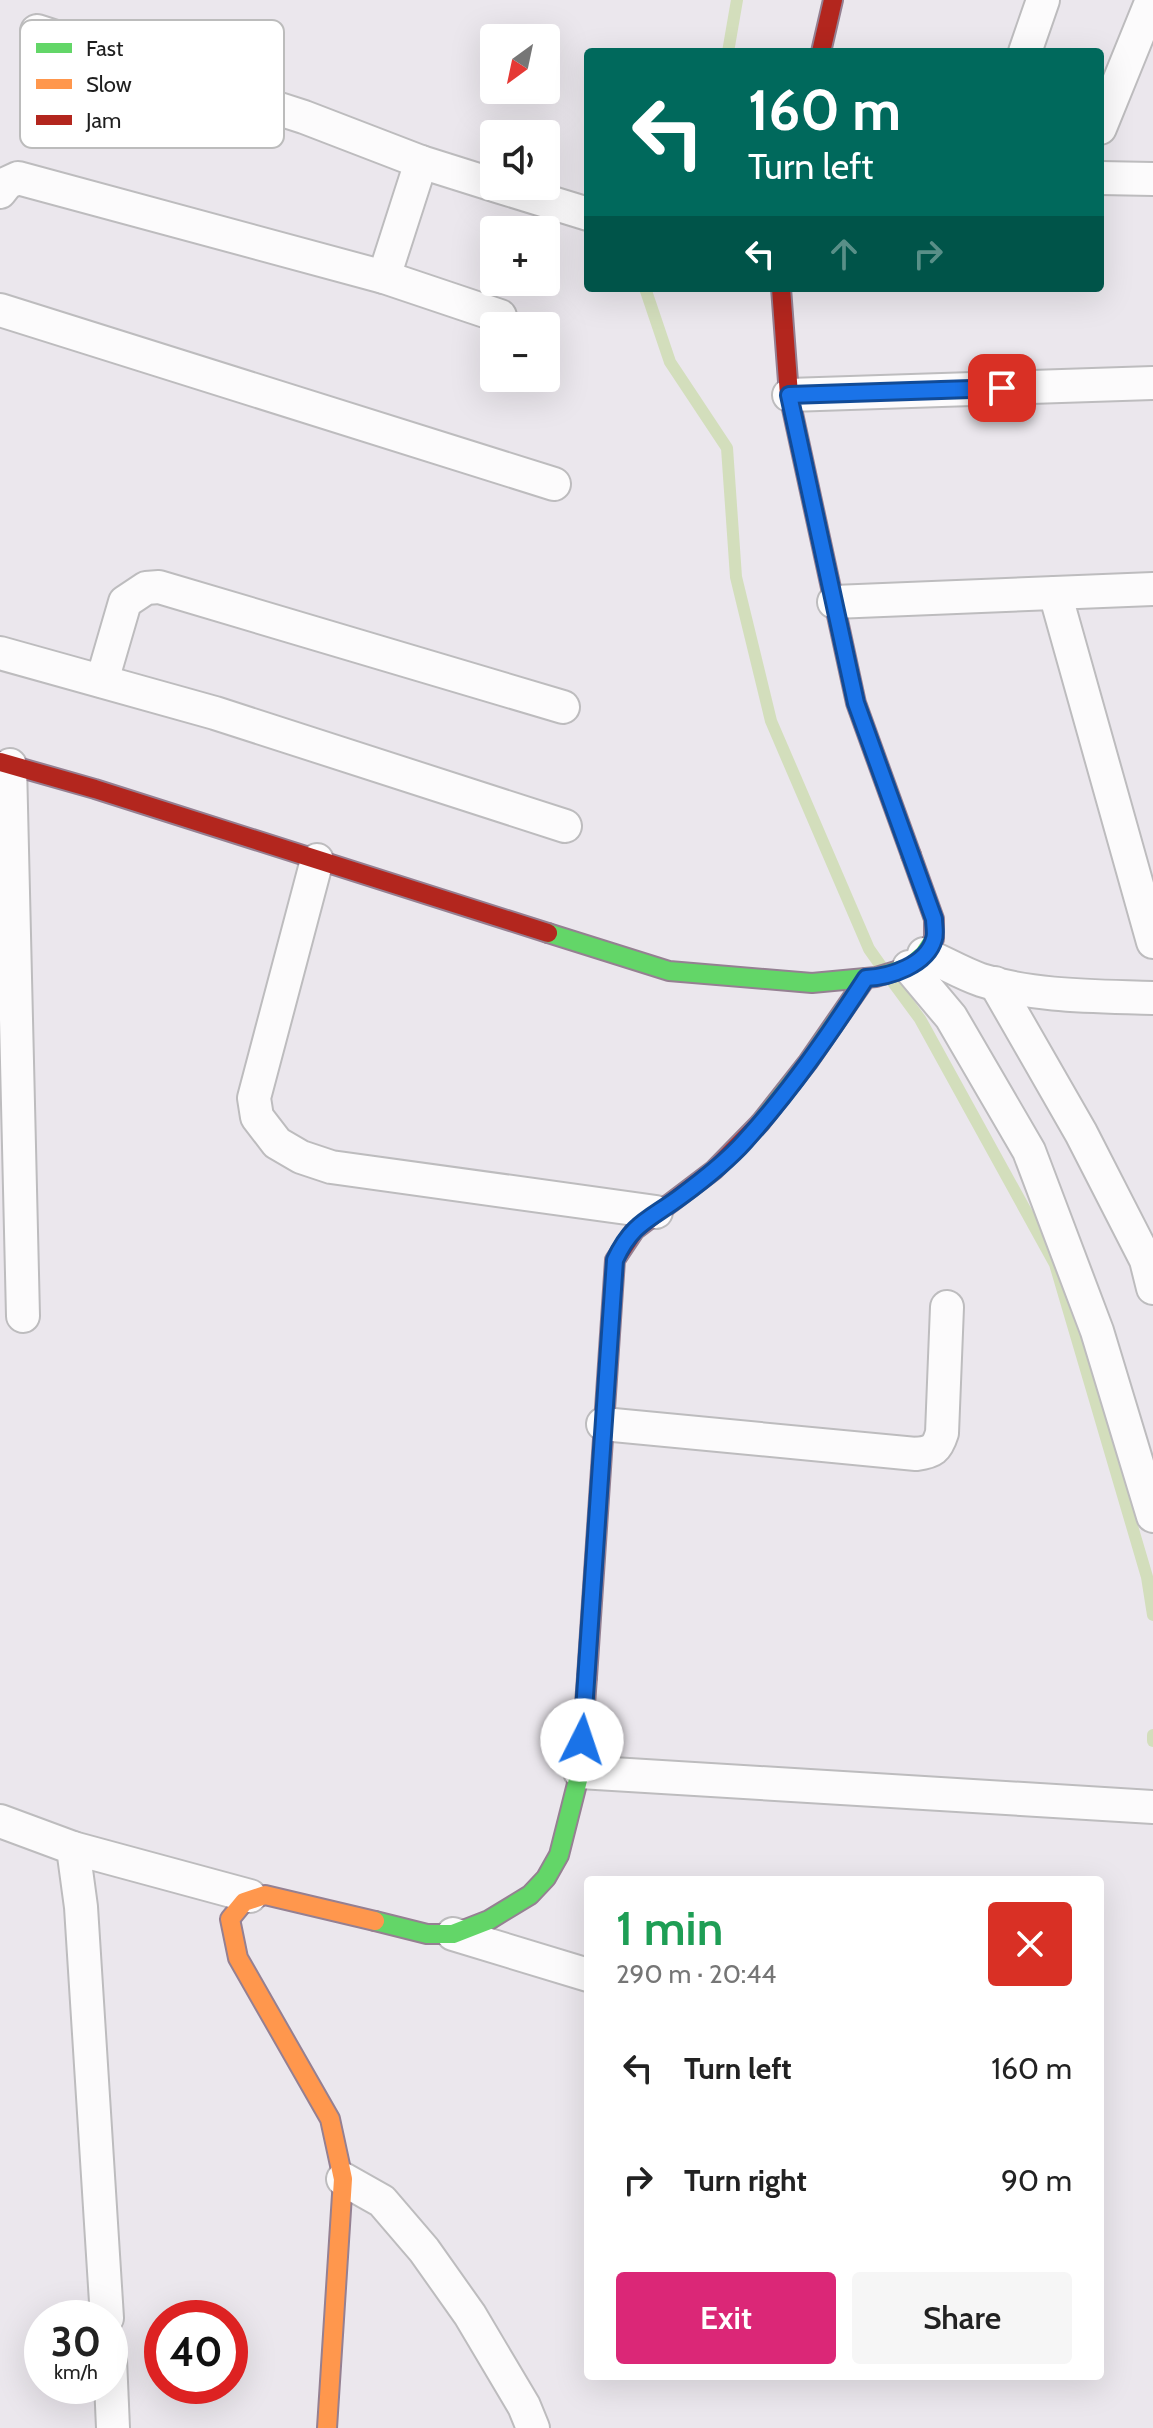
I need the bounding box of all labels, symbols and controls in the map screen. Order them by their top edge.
legend [20,20,284,148]
north arrow [480,24,560,104]
map controls [480,24,560,392]
text: Fast [86,35,124,62]
text: Slow [86,71,132,98]
text: 160 m [748,76,901,144]
icon: left [616,80,720,184]
text: Jam [85,107,121,134]
button: sound [480,120,560,200]
text: Turn left [748,144,873,188]
button: + [480,216,560,296]
icon: left [738,232,782,276]
icon: ahead [822,232,866,276]
icon: right [906,232,950,276]
button: − [480,312,560,392]
pin [968,354,1036,422]
icon: arrive [980,366,1024,410]
position arrow [540,1698,624,1782]
text: 1 min [616,1899,723,1957]
button: close [988,1902,1072,1986]
text: 290 m · 20:44 [616,1958,776,1990]
icon: left [616,2046,660,2090]
text: Turn left [684,2050,792,2087]
text: 160 m [991,2050,1072,2087]
icon: right [616,2158,660,2202]
text: Turn right [684,2162,807,2199]
text: 90 m [1001,2162,1072,2199]
button: Exit [616,2272,836,2364]
button: Share [852,2272,1072,2364]
speed limit sign: 40 [144,2300,248,2404]
text: 30 [51,2317,101,2366]
text: km/h [54,2360,98,2384]

